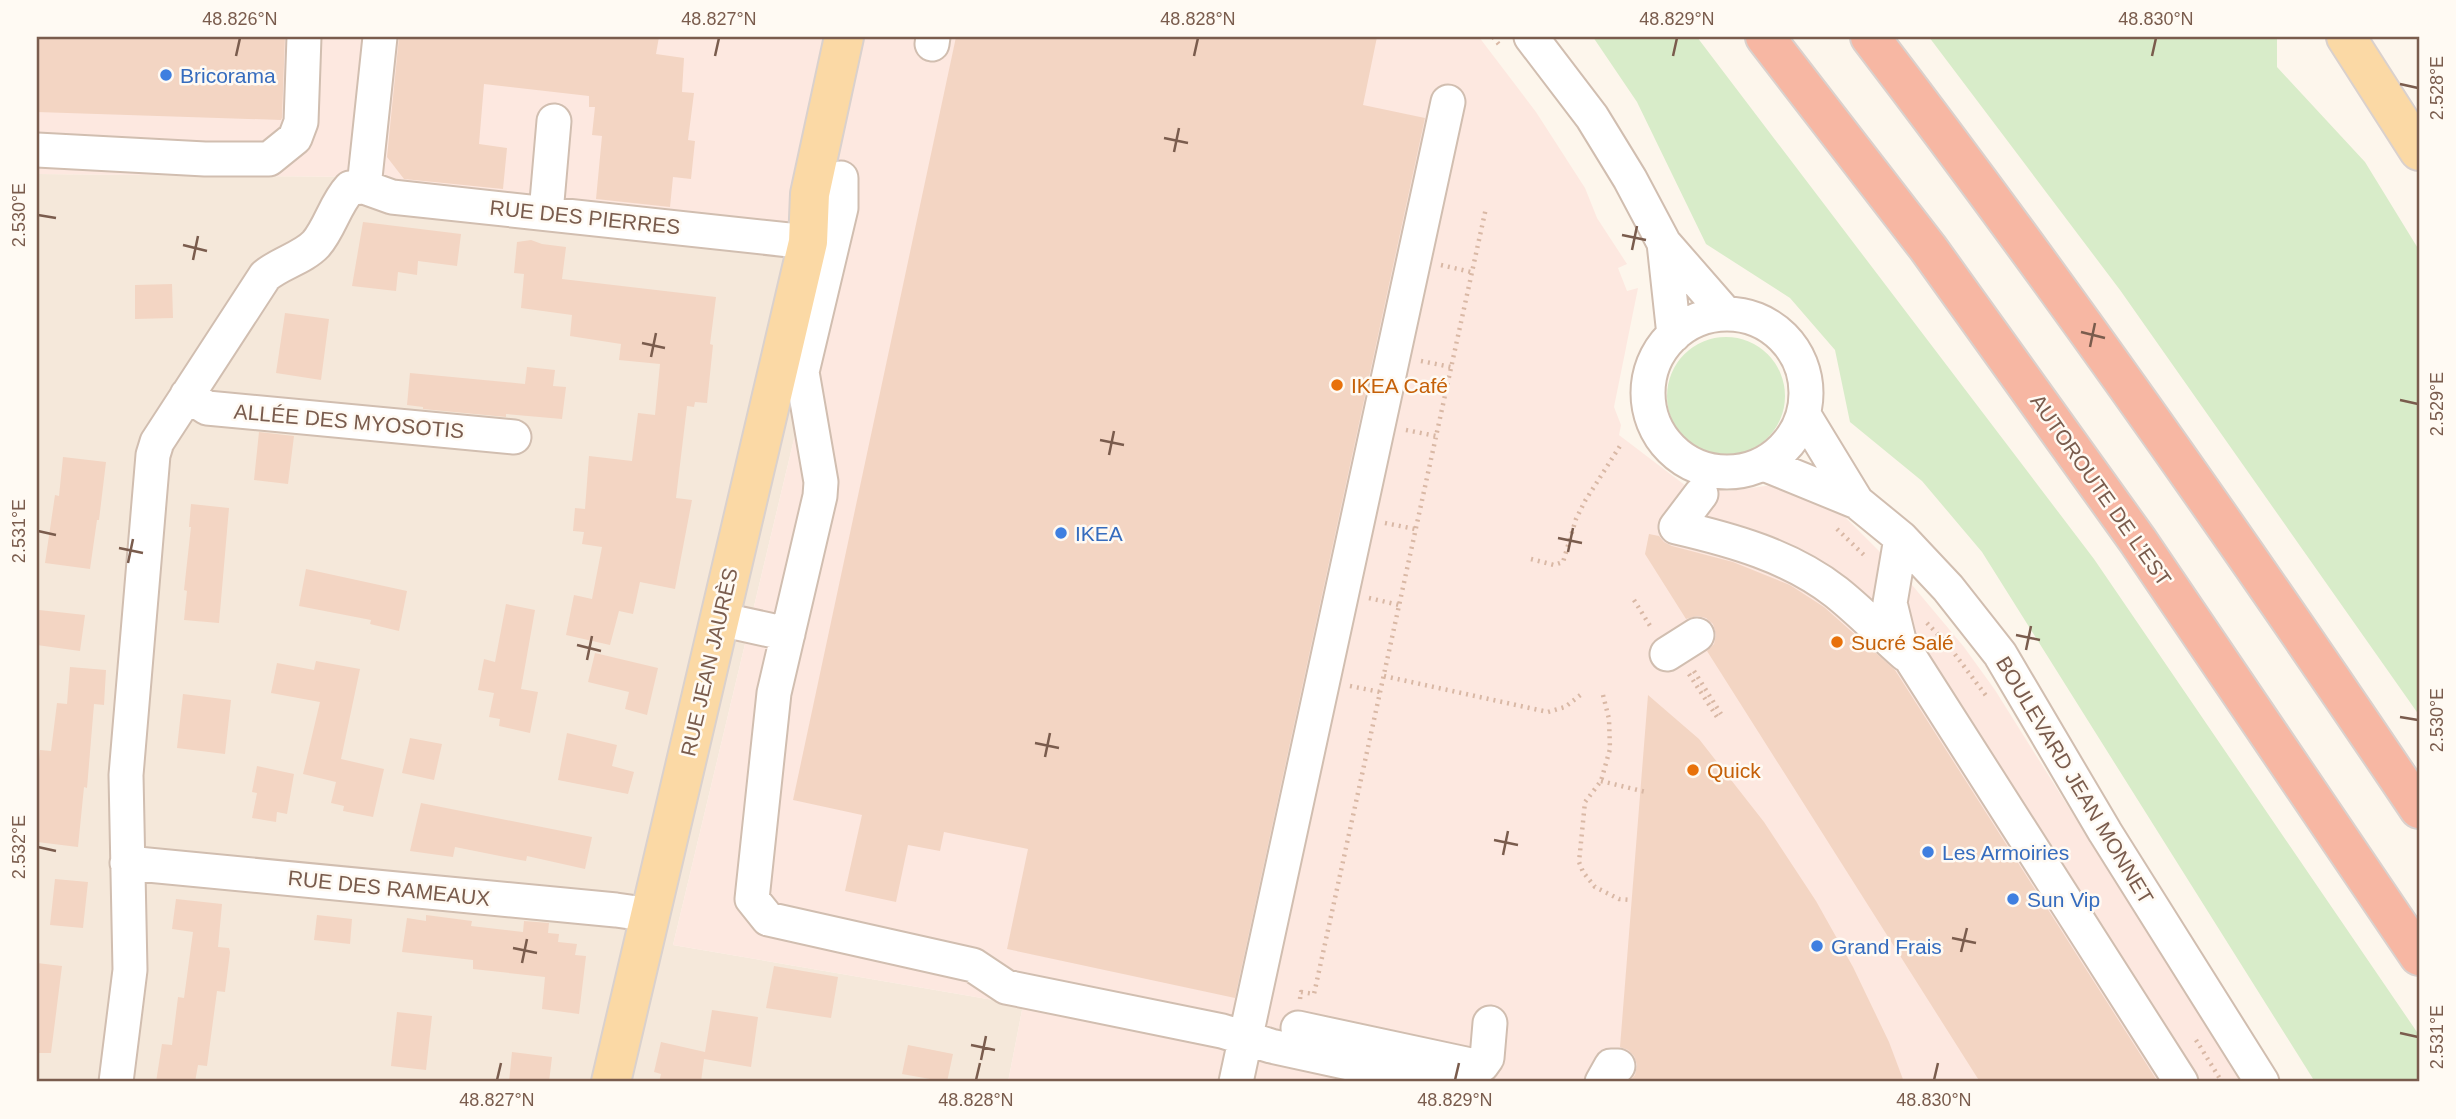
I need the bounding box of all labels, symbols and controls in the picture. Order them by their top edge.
text: 48.826°N [202,9,278,29]
text: 48.827°N [681,9,757,29]
text: 48.828°N [1160,9,1236,29]
text: 48.829°N [1639,9,1715,29]
text: 48.830°N [2118,9,2194,29]
text: 2.528°E [2427,56,2447,120]
place label: Bricorama [180,64,276,87]
marker: Bricorama [158,67,174,83]
text: 2.530°E [9,183,29,247]
street label: RUE DES PIERRES [489,196,681,238]
text: 2.529°E [2427,372,2447,436]
place label: IKEA Café [1351,374,1448,397]
marker: IKEA Café [1329,377,1345,393]
street label: AUTOROUTE DE L’EST [2026,390,2176,590]
street label: ALLÉE DES MYOSOTIS [233,399,465,443]
text: 2.531°E [9,499,29,563]
place label: IKEA [1075,522,1123,545]
marker: IKEA [1053,525,1069,541]
street label: RUE JEAN JAURÈS [676,566,742,758]
place label: Sucré Salé [1851,631,1954,654]
marker: Sucré Salé [1829,634,1845,650]
street label: BOULEVARD JEAN MONNET [1992,652,2158,908]
text: 2.530°E [2427,688,2447,752]
place label: Quick [1707,759,1761,782]
marker: Quick [1685,762,1701,778]
text: 2.532°E [9,815,29,879]
place label: Les Armoiries [1942,841,2069,864]
marker: Les Armoiries [1920,844,1936,860]
street label: RUE DES RAMEAUX [287,866,491,910]
place label: Sun Vip [2027,888,2100,911]
marker: Sun Vip [2005,891,2021,907]
place label: Grand Frais [1831,935,1942,958]
marker: Grand Frais [1809,938,1825,954]
text: 2.531°E [2427,1005,2447,1069]
text: 48.827°N [459,1090,535,1110]
text: 48.828°N [938,1090,1014,1110]
text: 48.829°N [1417,1090,1493,1110]
text: 48.830°N [1896,1090,1972,1110]

